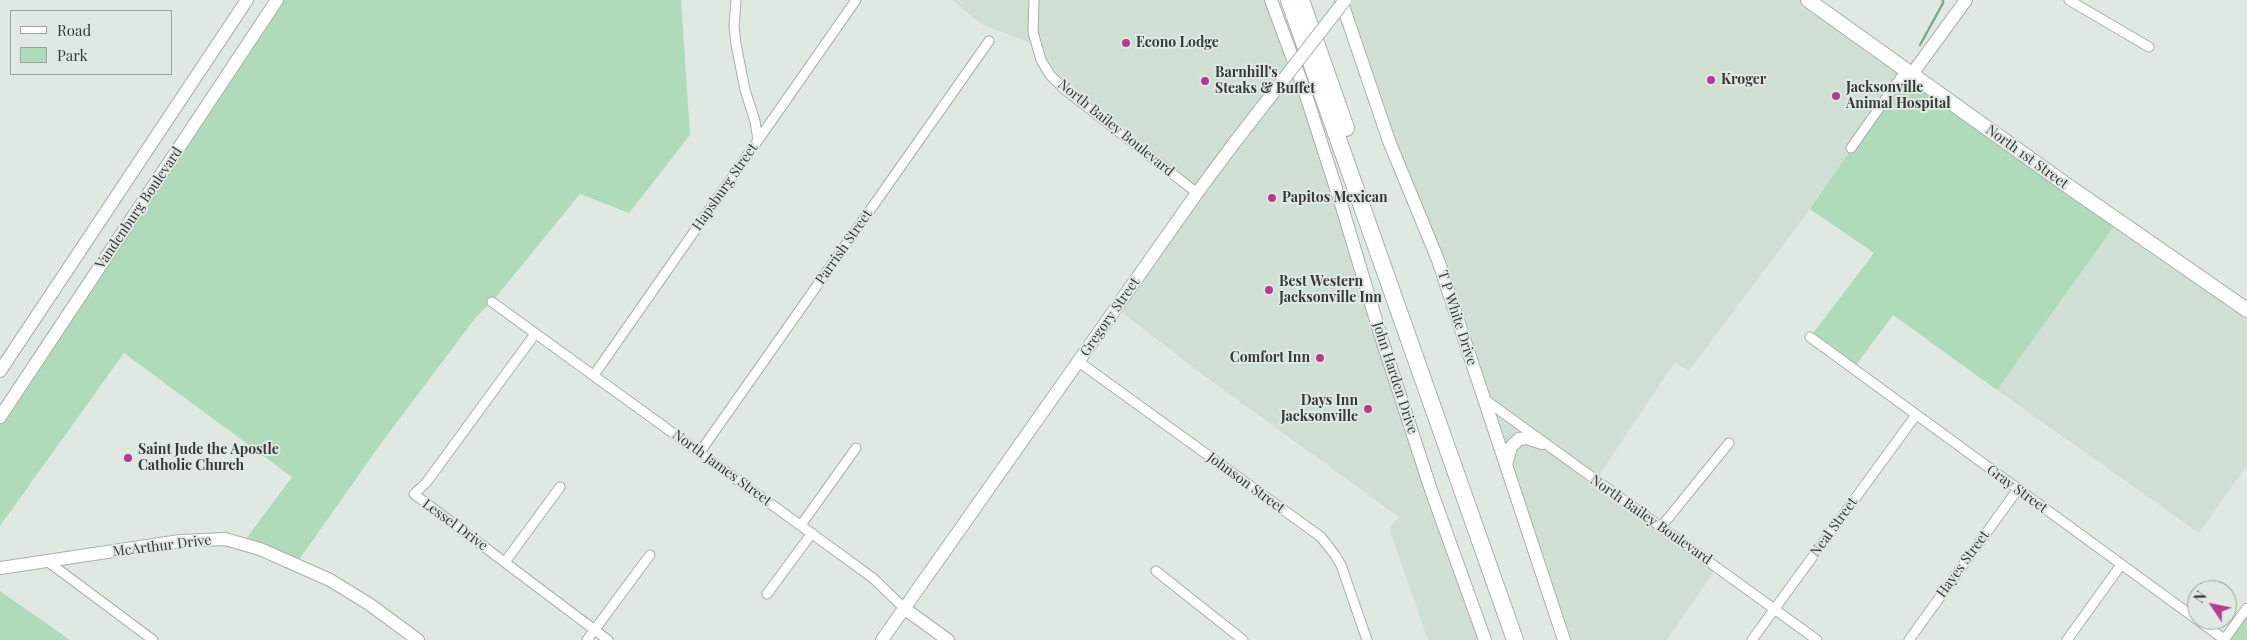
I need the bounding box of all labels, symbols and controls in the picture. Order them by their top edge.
legend [10,10,172,75]
text: Road [57,20,91,40]
place label: Econo Lodge [1136,35,1219,51]
marker: Econo Lodge [1120,37,1132,49]
text: Park [57,45,88,65]
place label: Barnhill's Steaks & Buffet [1215,65,1315,98]
place label: Kroger [1721,72,1766,88]
marker: Kroger [1705,74,1717,86]
marker: Barnhill's Steaks & Buffet [1199,75,1211,87]
street label: North Bailey Boulevard [1055,76,1177,180]
place label: Jacksonville Animal Hospital [1846,80,1951,112]
marker: Jacksonville Animal Hospital [1830,90,1842,102]
street label: North 1st Street [1983,121,2071,193]
street label: Hapsburg Street [689,140,761,234]
street label: Vandenburg Boulevard [92,144,186,272]
place label: Papitos Mexican [1282,190,1388,206]
marker: Papitos Mexican [1266,192,1278,204]
street label: Parrish Street [812,206,876,288]
street label: T P White Drive [1434,269,1480,367]
street label: Gregory Street [1077,274,1143,360]
place label: Best Western Jacksonville Inn [1279,274,1382,306]
marker: Best Western Jacksonville Inn [1263,284,1275,296]
street label: John Harden Drive [1369,320,1421,436]
place label: Comfort Inn [1230,350,1310,366]
marker: Comfort Inn [1314,352,1326,364]
place label: Days Inn Jacksonville [1281,393,1358,426]
marker: Days Inn Jacksonville [1362,403,1374,415]
street label: North James Street [669,426,775,510]
place label: Saint Jude the Apostle Catholic Church [138,442,279,474]
street label: Johnson Street [1204,449,1288,517]
marker: Saint Jude the Apostle Catholic Church [122,452,134,464]
street label: Gray Street [1983,461,2051,517]
street label: North Bailey Boulevard [1587,472,1715,568]
street label: Neal Street [1807,494,1861,560]
street label: Lessel Drive [419,496,491,554]
street label: Hayes Street [1933,527,1993,601]
street label: McArthur Drive [112,532,212,560]
north arrow [2187,580,2237,630]
text: N [2189,587,2211,606]

